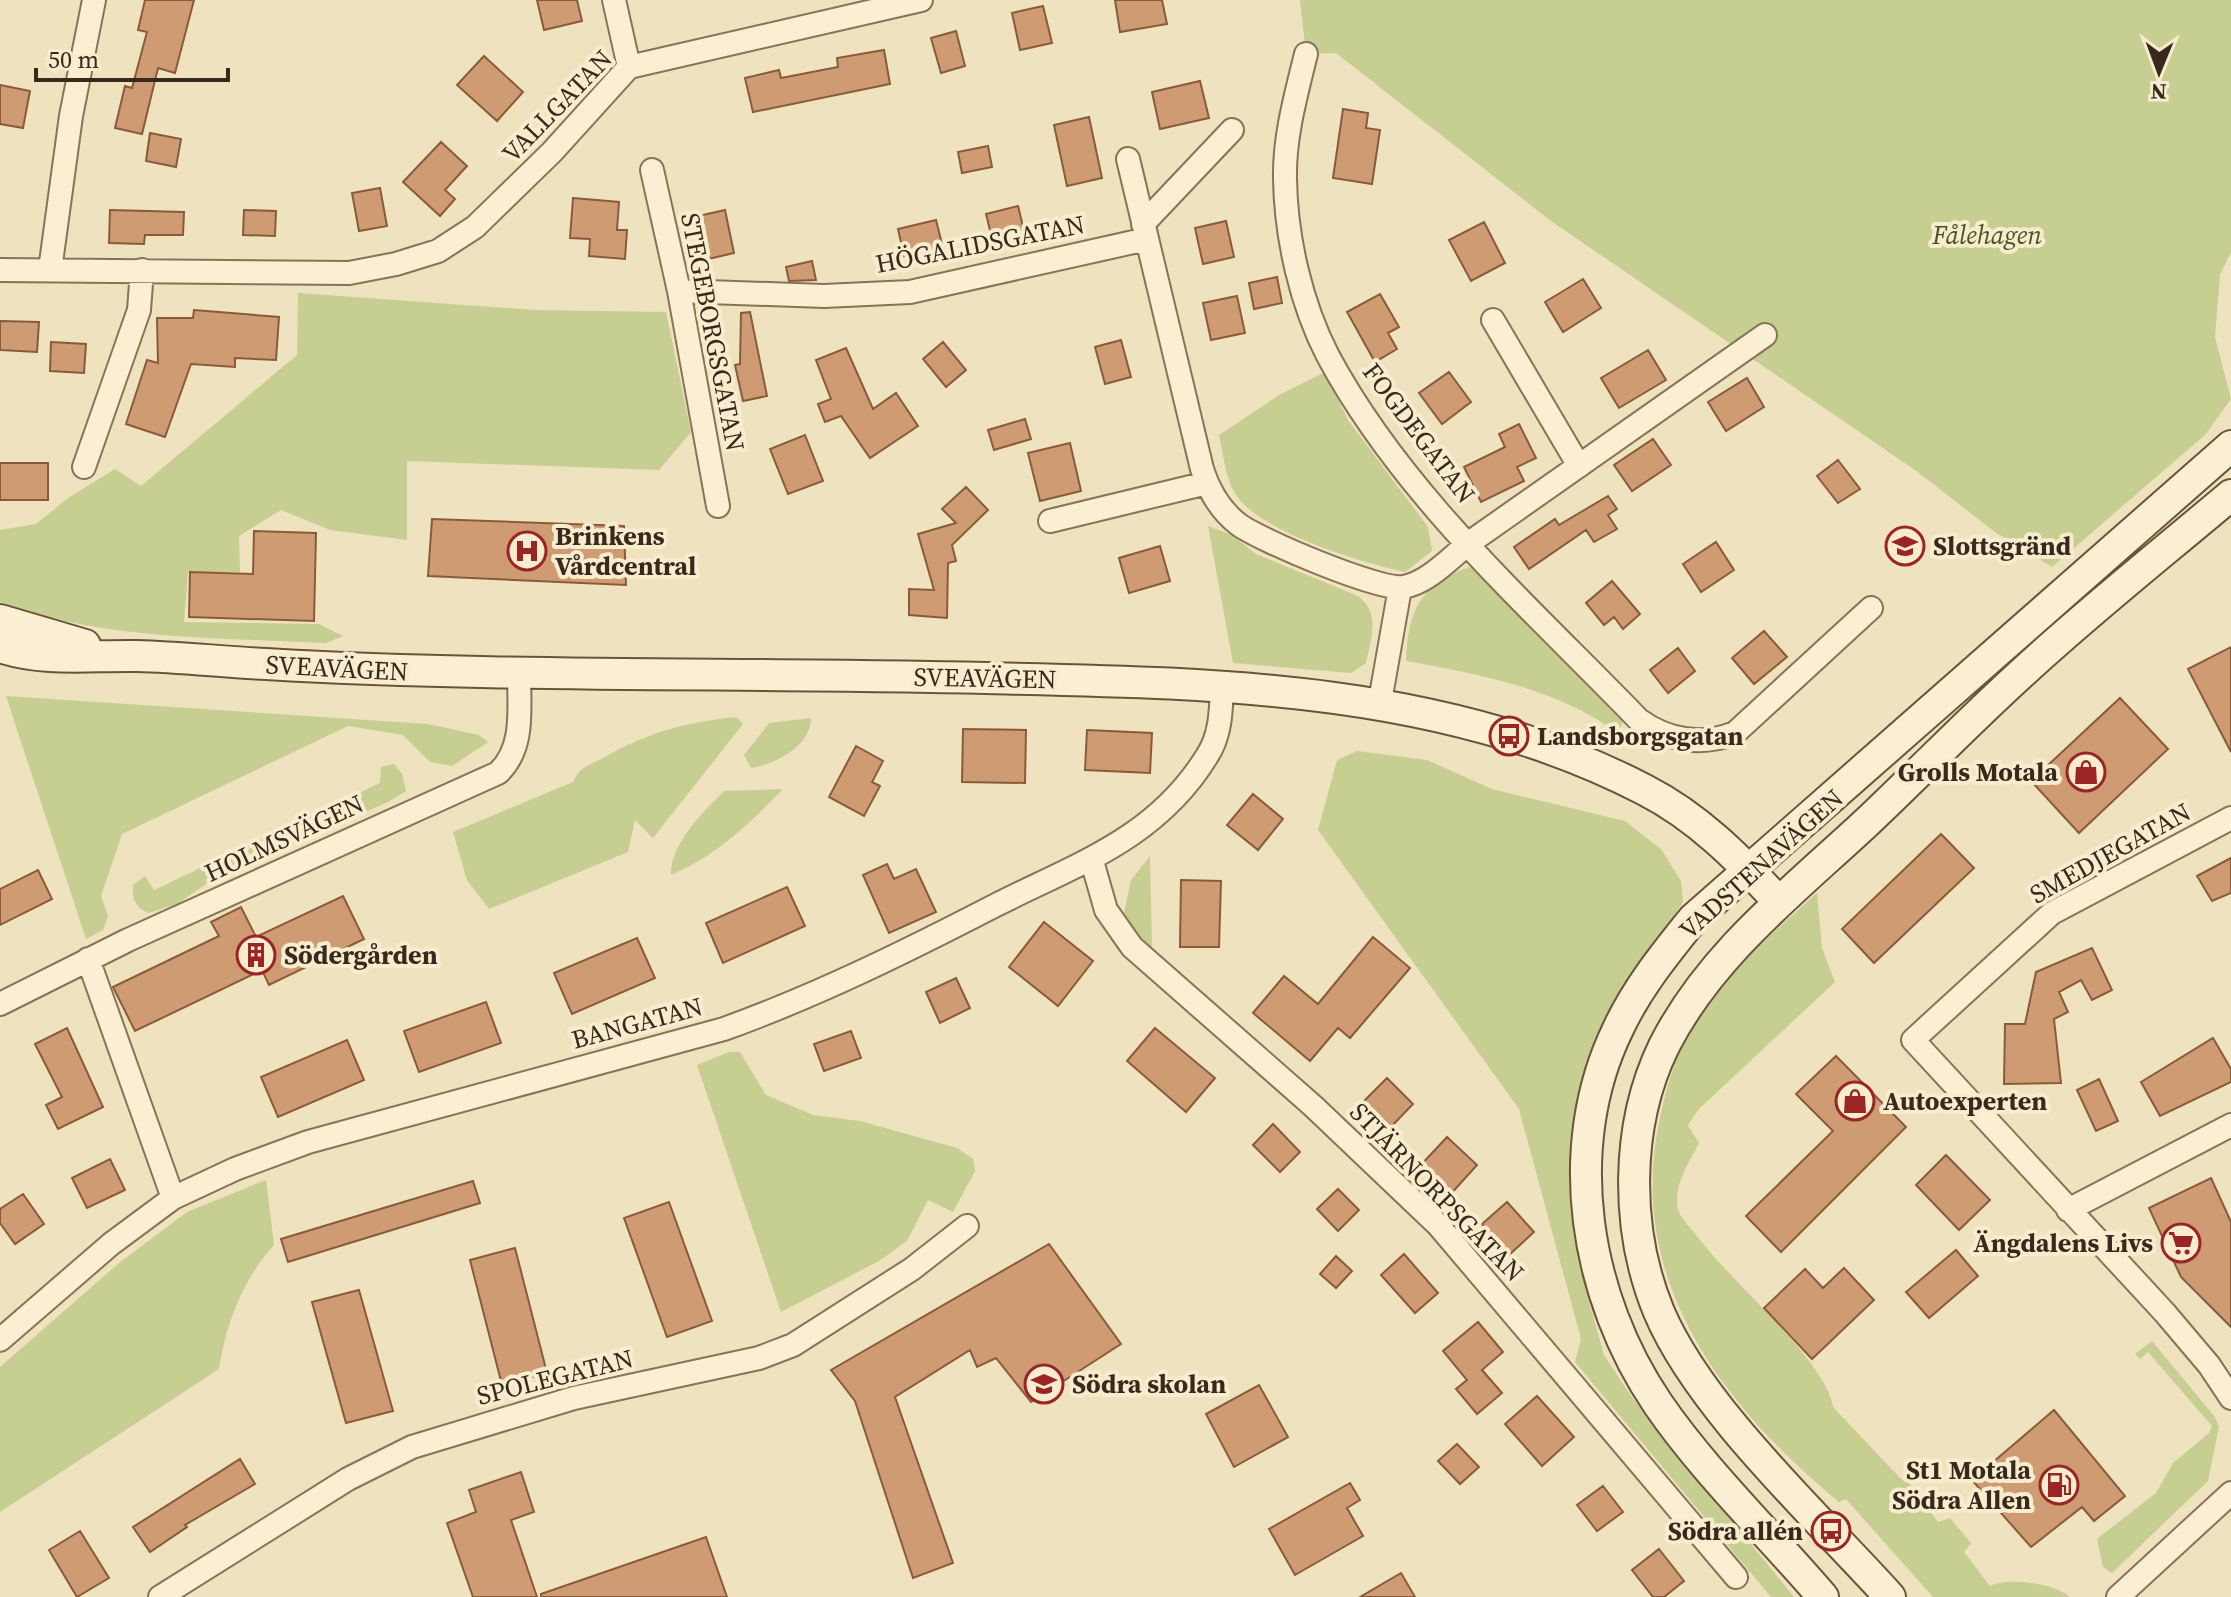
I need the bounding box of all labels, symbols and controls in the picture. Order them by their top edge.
scale bar [36,32,228,82]
north arrow [2119,32,2199,112]
street label: VALLGATAN [494,42,620,170]
text: 50 m [48,43,99,76]
text: N [2150,77,2167,107]
street label: HÖGALIDSGATAN [872,206,1088,282]
street label: STEGEBORGSGATAN [672,210,754,454]
park label: Fålehagen [1931,217,2042,253]
street label: FOGDEGATAN [1354,355,1484,511]
place label: Brinkens Vårdcentral [555,518,697,584]
school or university icon: Slottsgränd [1884,525,1926,567]
place label: Slottsgränd [1933,528,2071,564]
hospital icon: Brinkens Vårdcentral [506,530,548,572]
street label: SVEAVÄGEN [265,646,409,690]
street label: SVEAVÄGEN [913,659,1057,697]
bus stop icon: Landsborgsgatan [1488,715,1530,757]
place label: Landsborgsgatan [1537,718,1743,754]
shop icon: Grolls Motala [2065,751,2107,793]
place label: Grolls Motala [1898,754,2058,790]
street label: VADSTENAVÄGEN [1671,781,1851,947]
street label: HOLMSVÄGEN [199,785,369,891]
street label: SMEDJEGATAN [2023,794,2197,912]
building icon: Södergården [235,934,277,976]
place label: Södergården [284,937,438,973]
street label: BANGATAN [567,988,707,1058]
shop icon: Autoexperten [1834,1080,1876,1122]
place label: Autoexperten [1883,1083,2047,1119]
street label: STJÄRNORPSGATAN [1342,1094,1532,1290]
supermarket icon: Ängdalens Livs [2160,1222,2202,1264]
place label: Ängdalens Livs [1973,1225,2153,1261]
street label: SPOLEGATAN [473,1340,637,1414]
school or university icon: Södra skolan [1023,1363,1065,1405]
place label: Södra skolan [1072,1366,1226,1402]
place label: St1 Motala Södra Allen [1892,1452,2031,1518]
fuel station icon: St1 Motala Södra Allen [2038,1464,2080,1506]
bus stop icon: Södra allén [1810,1510,1852,1552]
place label: Södra allén [1668,1513,1803,1549]

